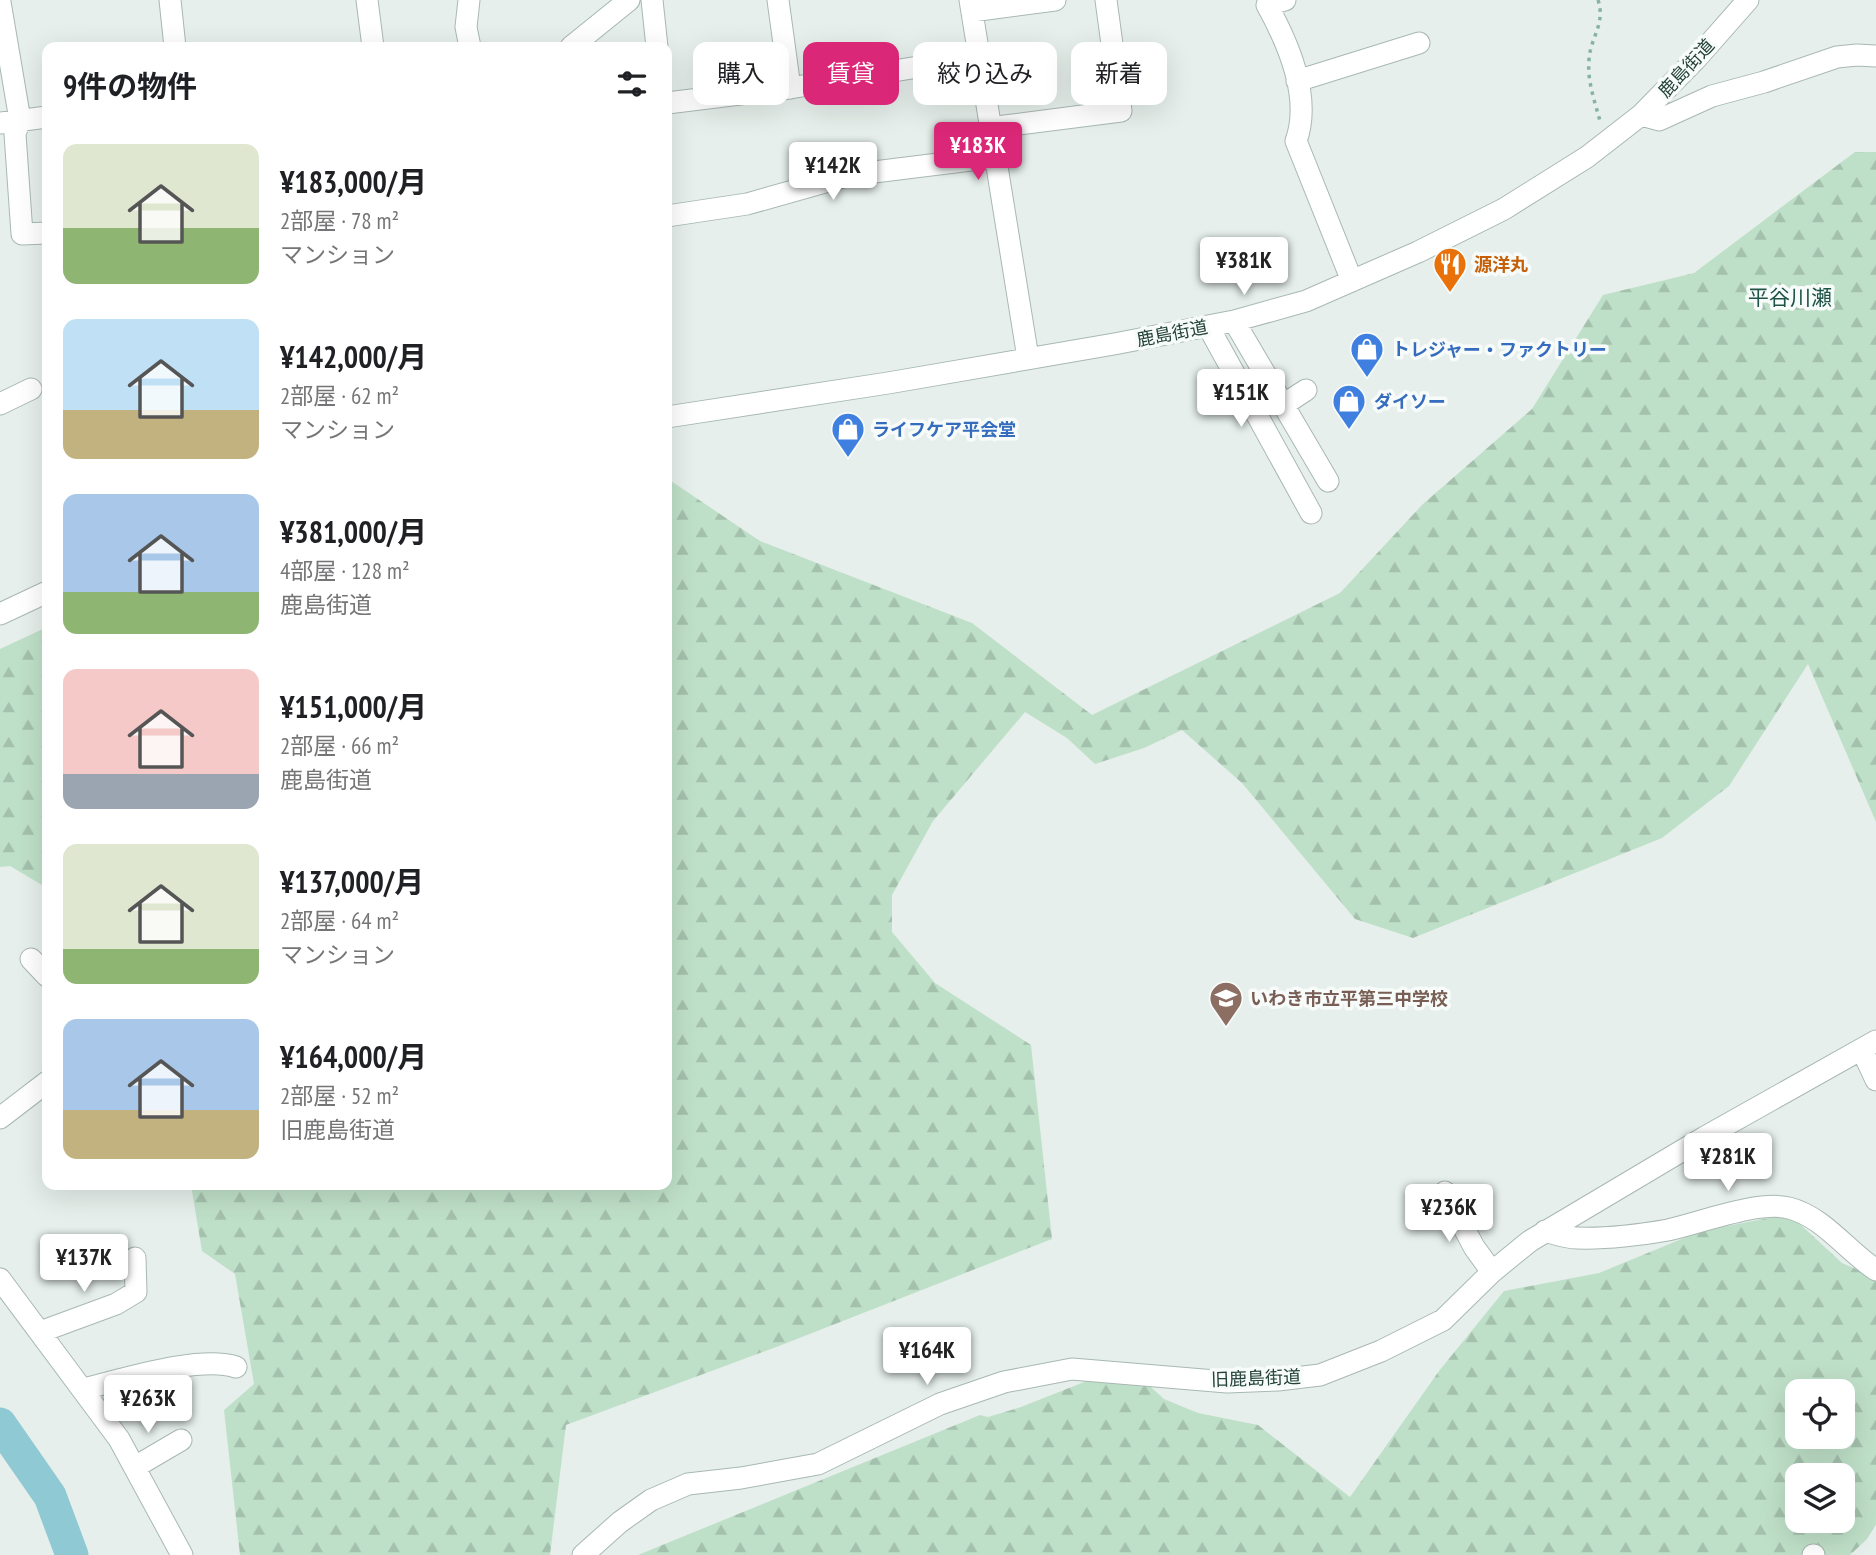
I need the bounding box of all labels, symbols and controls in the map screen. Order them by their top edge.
street label: 鹿島街道 [1653,34,1719,102]
chip: 購入 [693,42,789,105]
chip: 賃貸 [803,42,899,105]
chip: 絞り込み [913,42,1057,105]
chip: 新着 [1071,42,1167,105]
icon: filters [613,65,651,103]
text: 9件の物件 [63,66,197,105]
pin: ¥183K [929,122,1027,182]
text: ¥183K [950,130,1006,159]
pin: ¥142K [784,142,882,202]
text: ¥142K [805,150,861,179]
text: ¥183,000/月 [280,162,427,201]
icon: home [119,172,203,256]
text: 2部屋 · 78 m² [280,206,399,235]
pin: ¥381K [1195,238,1293,297]
text: マンション [280,240,395,269]
text: ¥381K [1216,245,1272,274]
restaurant icon: 源洋丸 [1431,245,1469,294]
place label: 源洋丸 [1474,253,1528,276]
district label: 平谷川瀬 [1748,284,1832,311]
street label: 鹿島街道 [1134,315,1210,351]
shop icon: トレジャー・ファクトリー [1348,330,1386,379]
text: ¥142,000/月 [280,337,427,376]
place label: トレジャー・ファクトリー [1392,338,1607,361]
icon: home [119,347,203,431]
pin: ¥151K [1192,370,1290,429]
text: ¥151K [1213,377,1269,406]
text: 2部屋 · 62 m² [280,381,399,410]
shop icon: ダイソー [1330,382,1368,431]
place label: ダイソー [1374,390,1446,413]
shop icon: ライフケア平会堂 [829,410,867,459]
text: マンション [280,415,395,444]
place label: ライフケア平会堂 [872,418,1016,441]
text: ¥381,000/月 [280,512,427,551]
icon: home [119,522,203,606]
text: 4部屋 · 128 m² [280,556,410,585]
text: 鹿島街道 [280,590,372,619]
text: ¥151,000/月 [280,687,427,726]
icon: home [119,697,203,781]
text: 2部屋 · 66 m² [280,731,399,760]
text: 鹿島街道 [280,765,372,794]
text: ¥137,000/月 [280,862,424,901]
icon: home [119,872,203,956]
text: 2部屋 · 64 m² [280,906,399,935]
text: マンション [280,940,395,969]
school or university icon: いわき市立平第三中学校 [1207,979,1245,1028]
place label: いわき市立平第三中学校 [1250,987,1448,1010]
text: ¥164,000/月 [280,1037,427,1076]
icon: home [119,1047,203,1131]
text: 2部屋 · 52 m² [280,1081,399,1110]
text: 旧鹿島街道 [280,1115,395,1144]
pin: ¥281K [1679,1134,1777,1193]
text: ¥281K [1700,1141,1756,1170]
pin: ¥236K [1400,1184,1498,1244]
text: ¥236K [1421,1192,1477,1221]
pin: ¥137K [35,1234,133,1294]
text: ¥137K [56,1242,112,1271]
pin: ¥164K [878,1328,976,1387]
text: ¥164K [899,1335,955,1364]
street label: 旧鹿島街道 [1211,1365,1301,1391]
pin: ¥263K [99,1376,197,1435]
map controls [1785,1379,1855,1533]
button: locate [1785,1379,1855,1449]
text: ¥263K [120,1383,176,1412]
button: layers [1785,1463,1855,1533]

